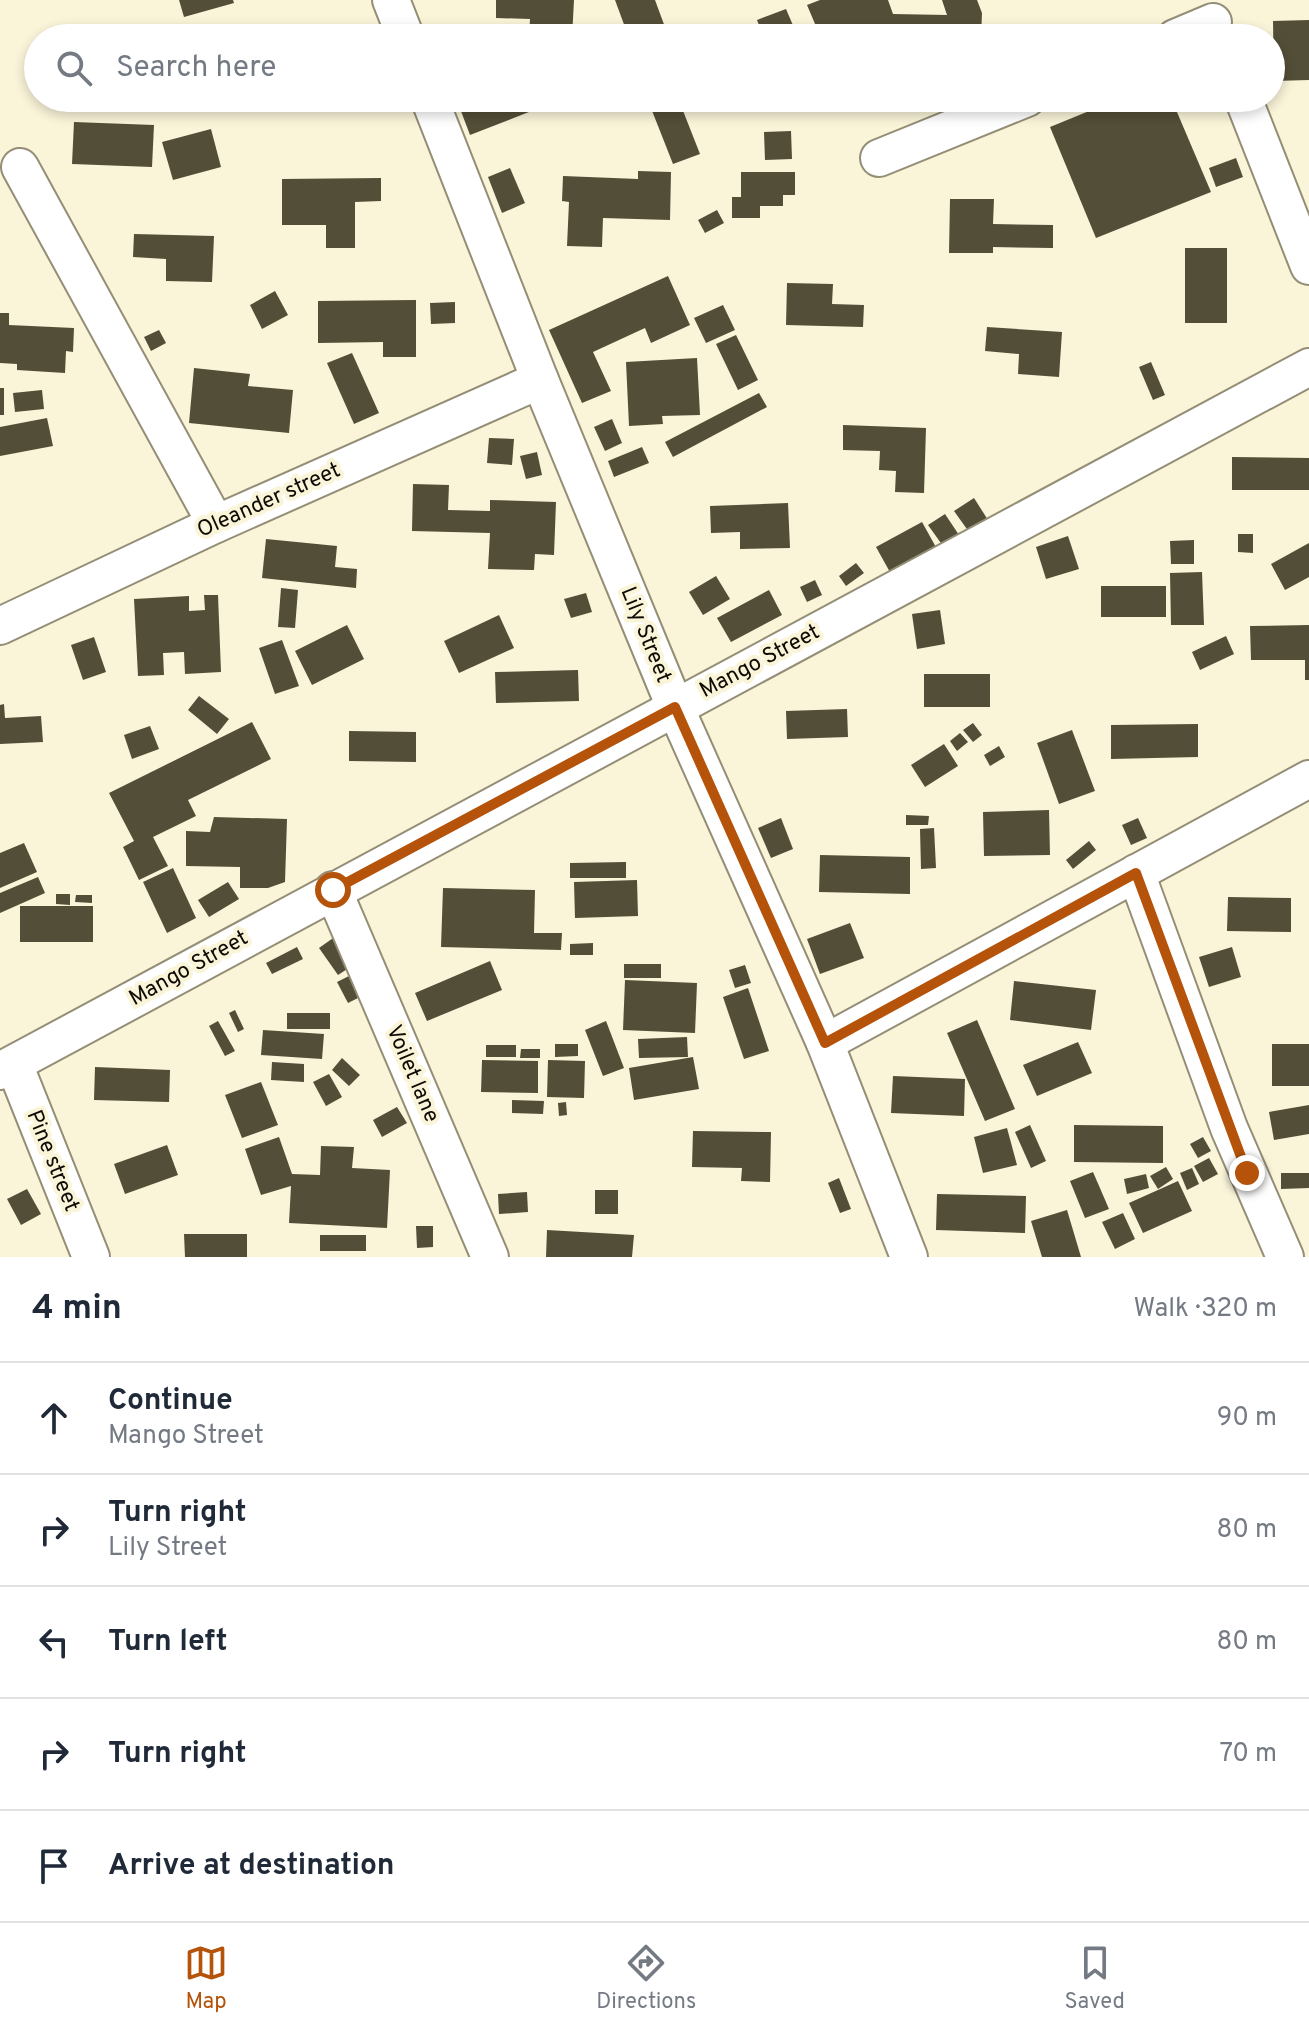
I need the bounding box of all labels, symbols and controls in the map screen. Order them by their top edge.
search box [24,24,1285,112]
icon: search [52,46,96,90]
text: Search here [116,50,276,87]
street label: Oleander street [193,457,345,545]
street label: Lily Street [614,583,676,687]
street label: Mango Street [695,619,825,705]
route start [315,872,351,908]
street label: Mango Street [125,925,253,1013]
street label: Voilet lane [379,1021,445,1127]
street label: Pine street [19,1106,85,1216]
route end [1229,1155,1265,1191]
text: 4 min [32,1288,122,1331]
text: Walk · 320 m [1133,1293,1277,1326]
text: Continue [108,1383,233,1420]
icon: ahead [32,1396,76,1440]
text: 90 m [1217,1402,1277,1435]
text: Mango Street [108,1420,264,1453]
text: Turn right [108,1495,246,1532]
icon: right [32,1508,76,1552]
text: 80 m [1217,1514,1277,1547]
text: Lily Street [108,1532,227,1565]
icon: left [32,1620,76,1664]
text: Turn left [108,1624,228,1661]
text: 80 m [1217,1626,1277,1659]
icon: right [32,1732,76,1776]
text: Turn right [108,1736,246,1773]
text: 70 m [1219,1738,1277,1771]
icon: arrive [32,1844,76,1888]
text: Arrive at destination [108,1848,394,1885]
tab: Map [184,1941,228,2016]
tab: Directions [596,1941,696,2016]
tab: Saved [1064,1941,1125,2016]

